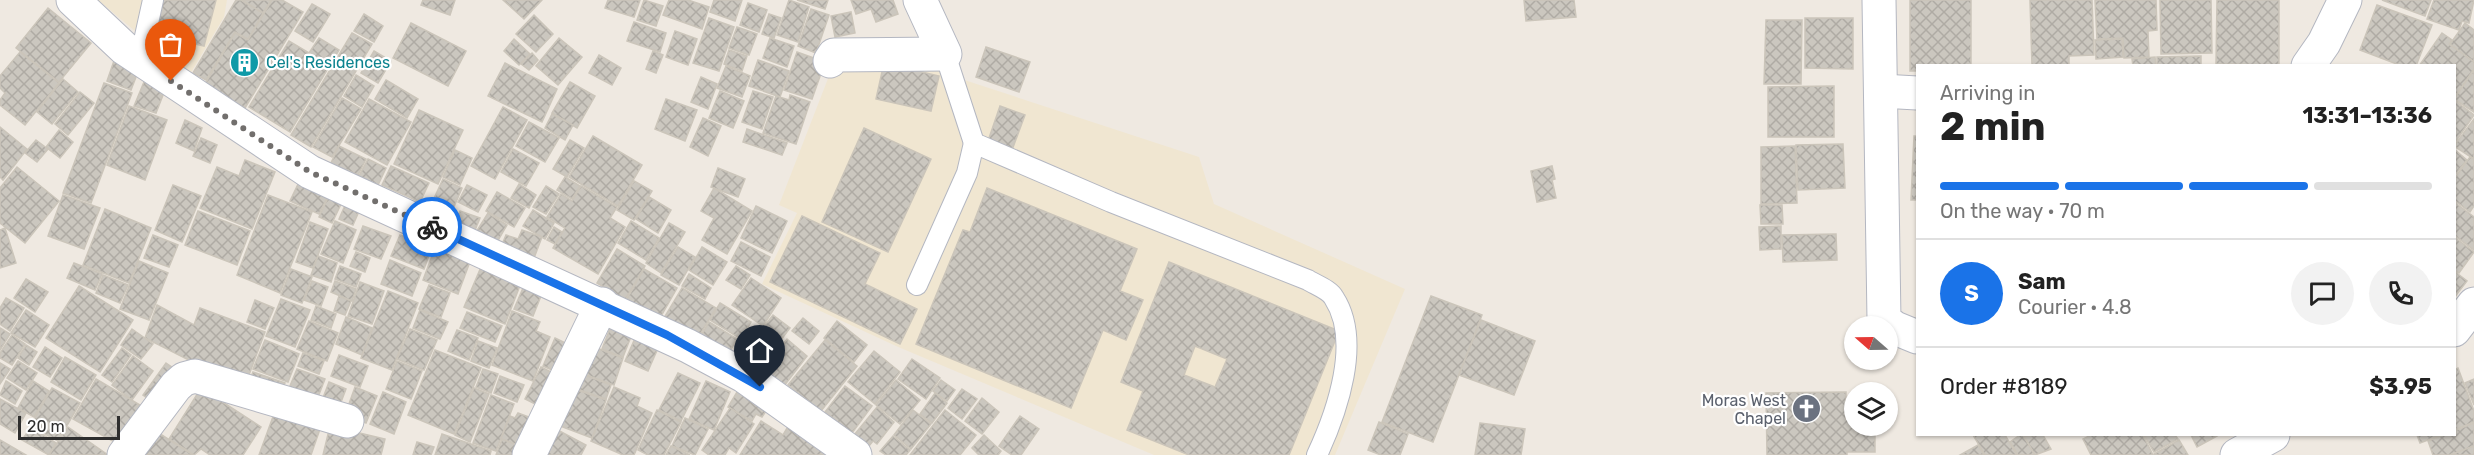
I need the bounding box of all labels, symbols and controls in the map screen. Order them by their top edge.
pin [145,19,196,81]
icon: bag [154,28,187,61]
building icon: Cel's Residences [229,46,261,78]
place label: Cel's Residences [266,53,390,72]
text: Arriving in [1940,81,2035,105]
text: 13:31–13:36 [2302,102,2432,129]
text: 2 min [1940,104,2046,150]
courier [402,197,462,257]
text: On the way · 70 m [1940,199,2105,223]
icon: bike [416,211,449,244]
button: chat [2291,262,2354,325]
button: phone [2369,262,2432,325]
text: Sam [2018,268,2066,295]
text: S [1964,280,1979,307]
text: Courier · 4.8 [2018,295,2132,319]
north arrow [1844,316,1898,370]
map controls [1844,316,1898,436]
pin [734,325,785,387]
icon: home [743,334,776,367]
text: Order #8189 [1940,373,2067,400]
text: $3.95 [2369,373,2432,400]
button: layers [1844,382,1898,436]
place label: Moras West Chapel [1702,391,1786,428]
church icon: Moras West Chapel [1791,393,1823,425]
scale bar [18,413,120,440]
text: 20 m [27,417,65,436]

